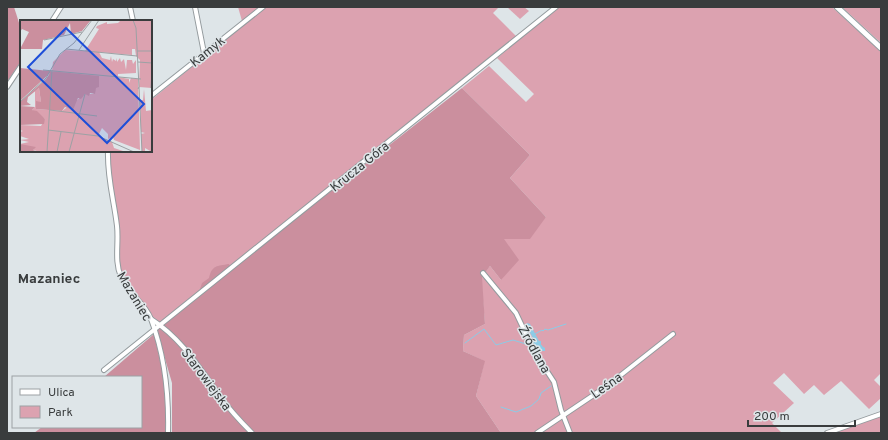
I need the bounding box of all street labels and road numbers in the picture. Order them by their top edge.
street label: Kamyk [188,34,229,71]
street label: Krucza Góra [327,139,393,196]
street label: Mazaniec [112,269,154,325]
street label: Źródlana [514,322,555,377]
street label: Starowiejska [177,346,234,414]
street label: Leśna [588,370,626,403]

